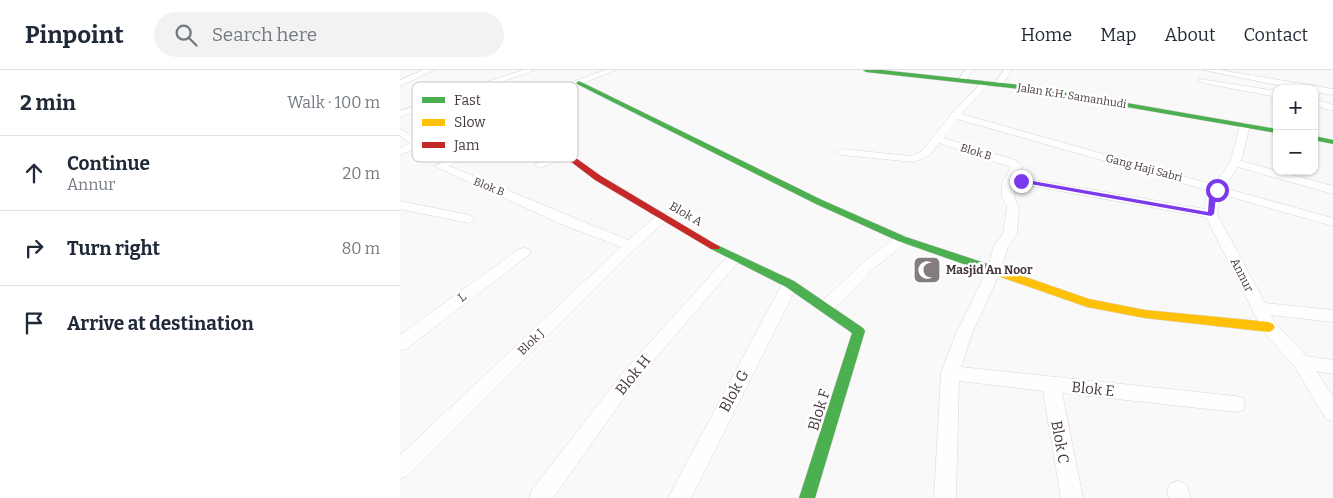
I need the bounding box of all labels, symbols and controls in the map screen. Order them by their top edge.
search box [154,12,504,57]
text: Pinpoint [25,21,124,49]
icon: search [172,21,200,49]
text: Search here [212,23,317,46]
text: Home [1021,24,1072,46]
text: Map [1100,24,1136,46]
text: About [1164,24,1215,46]
text: Contact [1243,24,1308,46]
street label: Jalan K.H. Samanhudi [1016,81,1128,111]
legend [412,82,578,162]
map controls [1273,85,1318,175]
button: + [1273,85,1318,130]
text: 2 min [20,90,76,116]
text: Fast [454,92,481,109]
text: Walk · 100 m [287,93,380,112]
text: Slow [454,114,486,131]
button: − [1273,130,1318,175]
text: Jam [453,137,480,154]
street label: Blok B [959,141,993,163]
street label: Gang Haji Sabri [1104,151,1185,185]
text: Continue [67,152,150,175]
icon: ahead [20,159,48,187]
text: 20 m [343,164,380,183]
route end [1010,170,1033,193]
text: Annur [67,175,115,194]
street label: Blok B [472,175,506,199]
route start [1206,179,1229,202]
street label: Blok A [667,199,705,229]
icon: right [20,234,48,262]
text: Turn right [67,237,160,260]
text: 80 m [342,239,380,258]
mosque icon: Masjid An Noor [912,255,942,285]
street label: Annur [1228,256,1257,295]
place label: Masjid An Noor [946,263,1033,278]
street label: L [455,289,469,305]
icon: arrive [20,309,48,337]
text: Arrive at destination [67,312,254,335]
street label: Blok J [515,326,547,358]
street label: Blok H [612,351,654,398]
street label: Blok G [715,367,753,415]
street label: Blok E [1071,378,1115,400]
street label: Blok F [804,387,834,433]
street label: Blok C [1047,419,1073,465]

